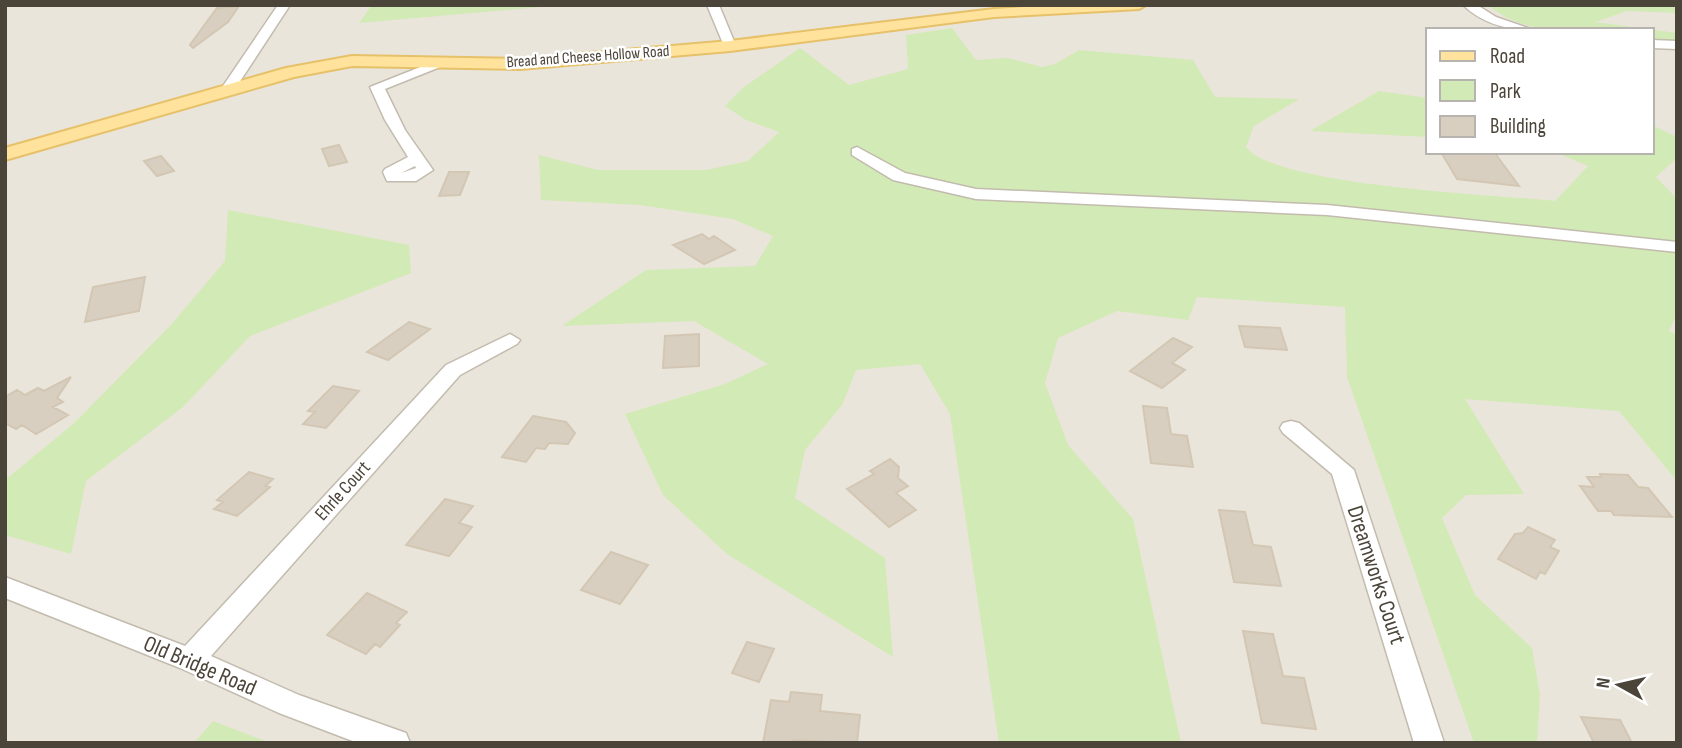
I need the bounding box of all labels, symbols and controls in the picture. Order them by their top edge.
legend [1426,28,1654,154]
street label: Bread and Cheese Hollow Road [506,42,670,72]
text: Road [1490,44,1525,69]
text: Park [1490,79,1521,104]
text: Building [1490,114,1546,139]
street label: Ehrle Court [310,456,376,525]
street label: Dreamworks Court [1340,502,1412,648]
street label: Old Bridge Road [139,630,261,702]
north arrow [1584,650,1654,720]
text: N [1592,676,1616,689]

